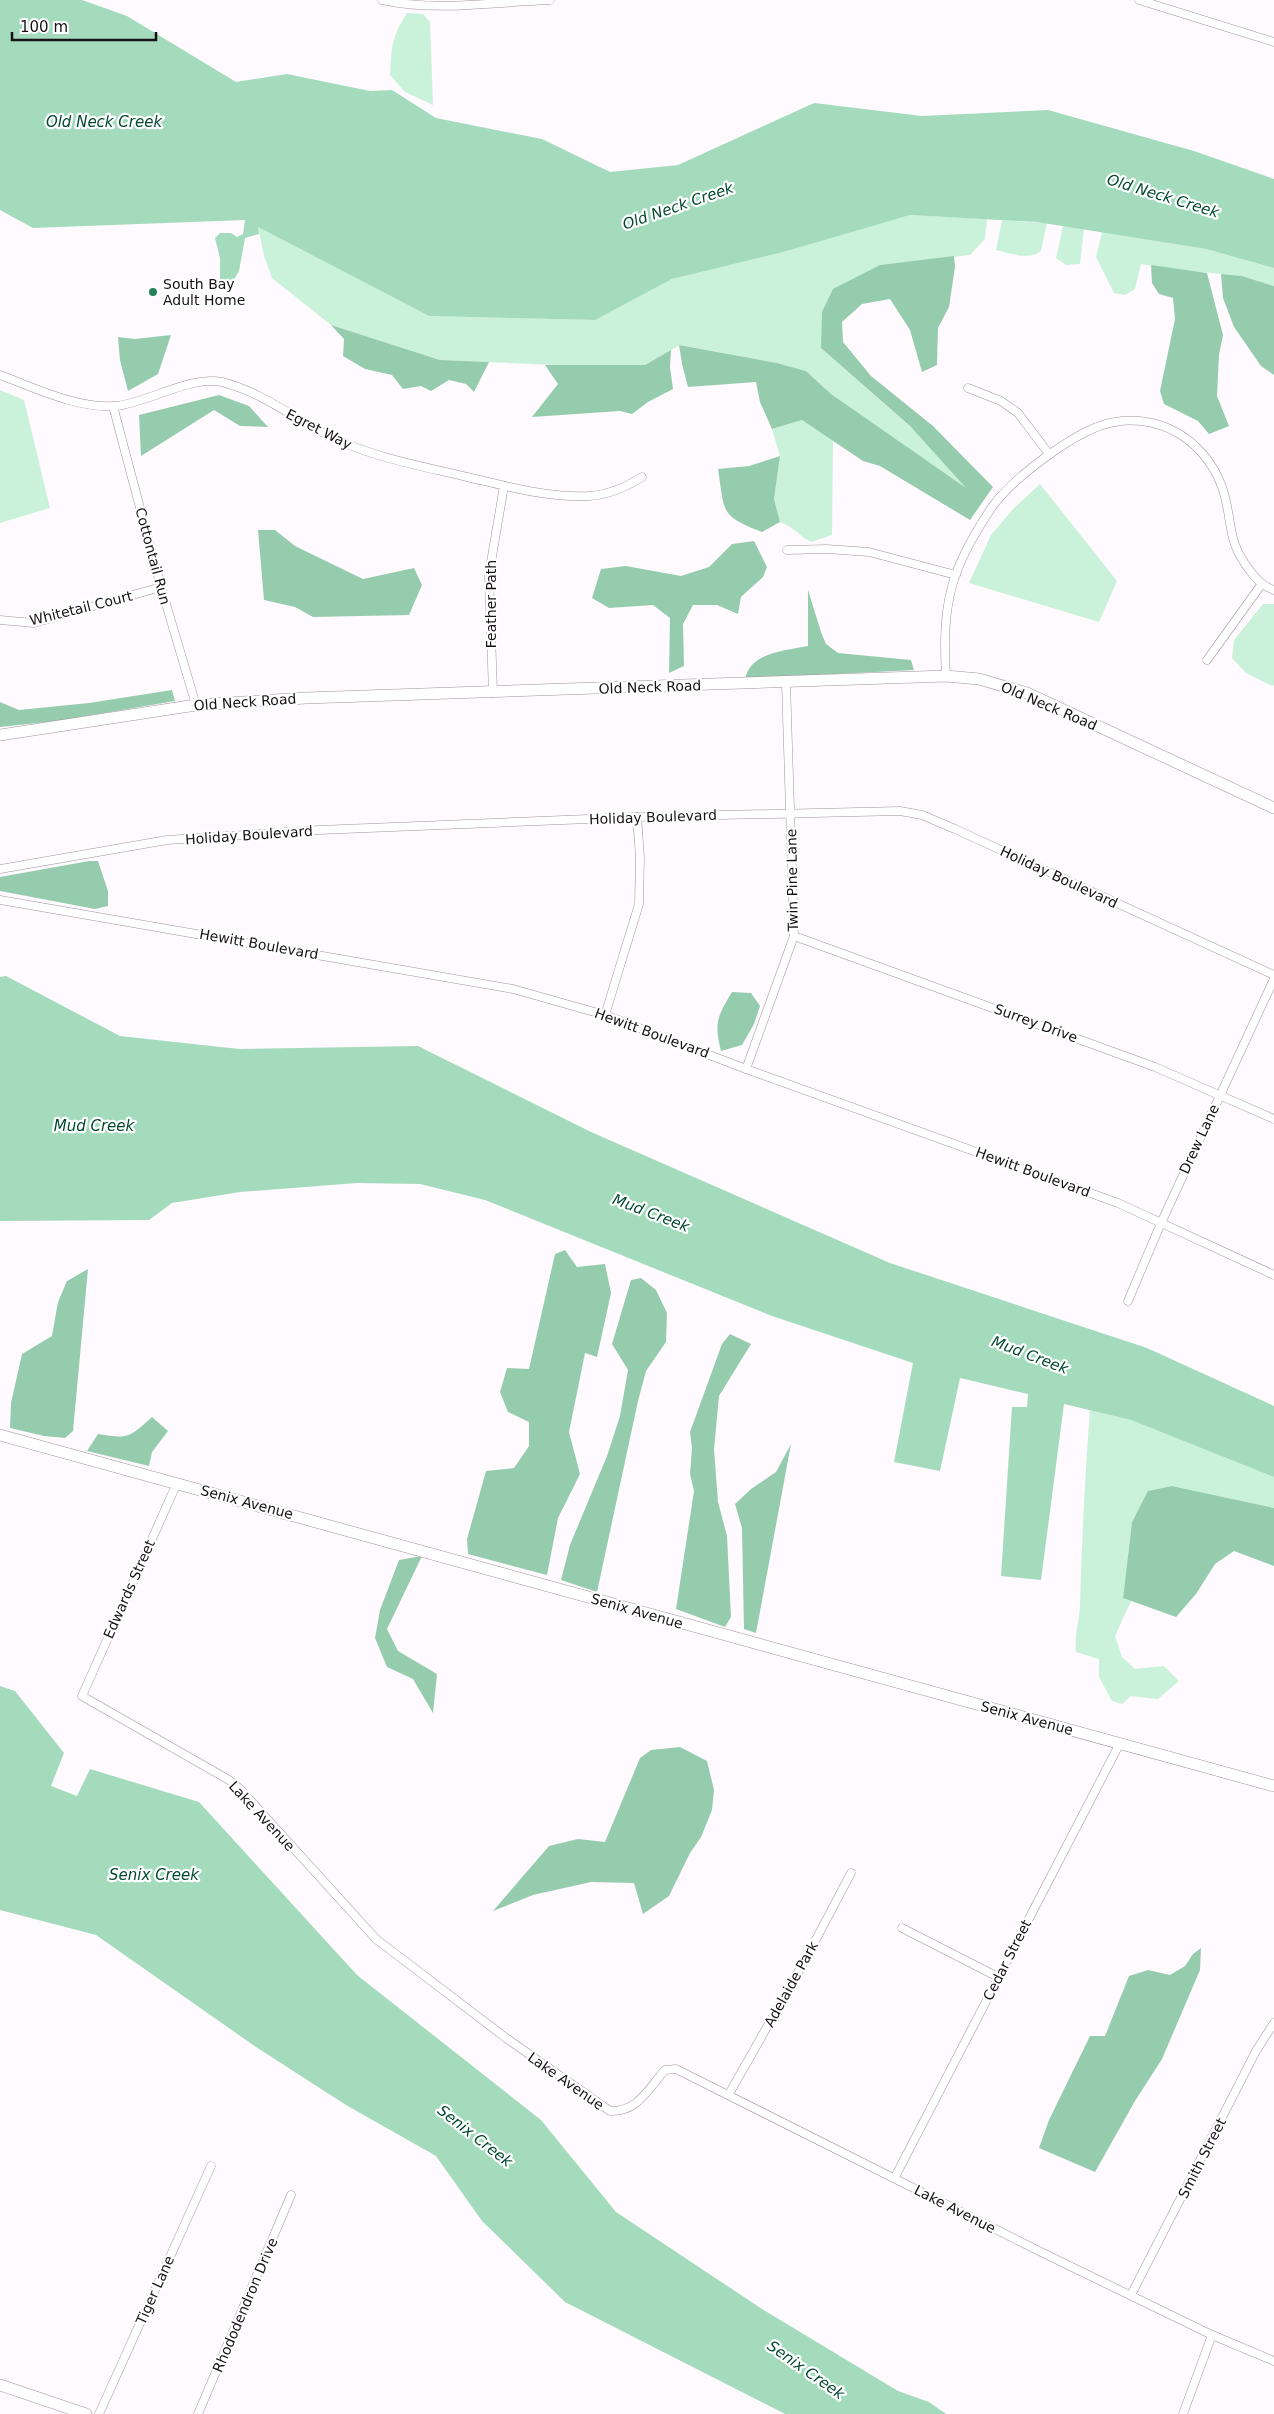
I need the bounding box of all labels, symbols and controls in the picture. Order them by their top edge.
scale bar [12,10,156,42]
text: 100 m [20,18,68,36]
water label: Old Neck Creek [46,113,163,131]
water label: Old Neck Creek [1105,170,1222,222]
water label: Old Neck Creek [620,178,737,233]
place label: South Bay Adult Home [163,276,245,308]
marker: South Bay Adult Home [147,286,159,298]
street label: Egret Way [283,406,355,452]
street label: Cottontail Run [132,506,174,606]
street label: Feather Path [483,560,499,648]
street label: Whitetail Court [28,587,135,629]
street label: Old Neck Road [598,677,702,697]
street label: Old Neck Road [999,679,1099,733]
street label: Old Neck Road [193,690,297,714]
street label: Holiday Boulevard [589,807,717,827]
street label: Holiday Boulevard [185,823,313,847]
street label: Twin Pine Lane [783,829,801,932]
street label: Holiday Boulevard [998,843,1120,911]
street label: Hewitt Boulevard [198,926,320,962]
street label: Surrey Drive [992,1001,1080,1045]
street label: Hewitt Boulevard [593,1005,711,1061]
street label: Drew Lane [1176,1102,1222,1176]
water label: Mud Creek [54,1117,136,1135]
street label: Hewitt Boulevard [974,1144,1092,1200]
water label: Mud Creek [610,1190,693,1236]
water label: Mud Creek [989,1332,1072,1378]
street label: Senix Avenue [199,1482,295,1522]
street label: Edwards Street [100,1537,158,1641]
street label: Senix Avenue [589,1590,685,1632]
street label: Senix Avenue [979,1698,1075,1738]
street label: Lake Avenue [226,1778,298,1854]
water label: Senix Creek [109,1866,200,1884]
street label: Cedar Street [980,1916,1034,2003]
street label: Adelaide Park [761,1938,822,2030]
street label: Lake Avenue [525,2049,607,2113]
water label: Senix Creek [434,2101,517,2172]
street label: Smith Street [1175,2115,1229,2201]
street label: Lake Avenue [912,2182,998,2236]
street label: Rhododendron Drive [209,2235,281,2375]
street label: Tiger Lane [132,2253,177,2328]
water label: Senix Creek [764,2337,849,2404]

